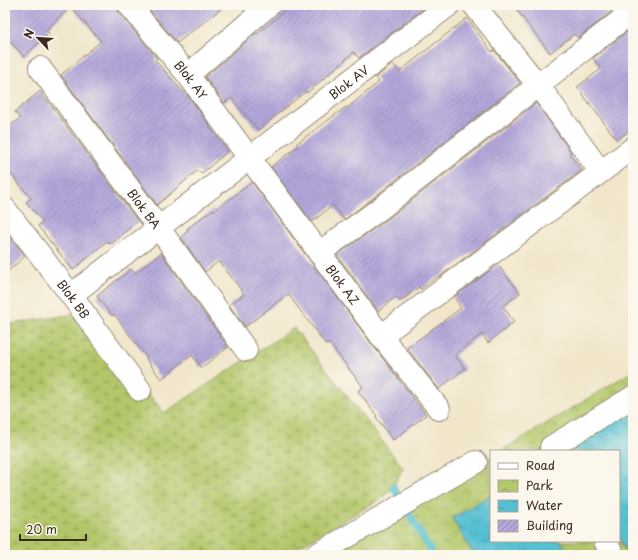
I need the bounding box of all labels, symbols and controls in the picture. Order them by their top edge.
north arrow [18,18,58,58]
text: N [19,26,38,41]
street label: Blok AY [170,56,212,103]
street label: Blok AV [325,61,373,103]
street label: Blok BA [123,185,165,232]
street label: Blok AZ [322,261,364,308]
street label: Blok BB [53,275,94,322]
legend [490,450,620,542]
text: Road [526,456,555,474]
text: Park [526,476,553,494]
text: Water [526,496,563,514]
scale bar [20,516,86,542]
text: Building [526,516,573,534]
text: 20 m [26,520,57,538]

